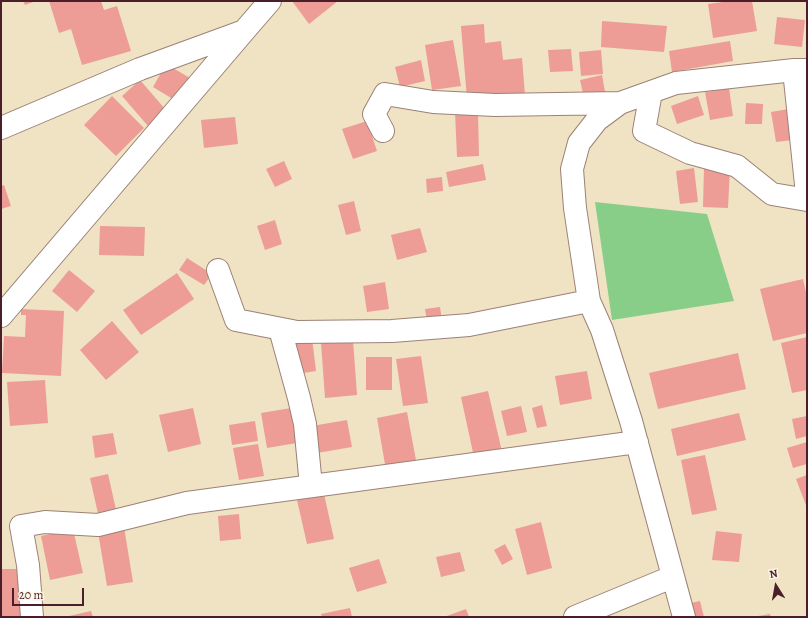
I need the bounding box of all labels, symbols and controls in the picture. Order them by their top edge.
north arrow [756,566,796,606]
text: N [768,566,779,582]
scale bar [14,580,86,606]
text: 20 m [19,587,43,603]

